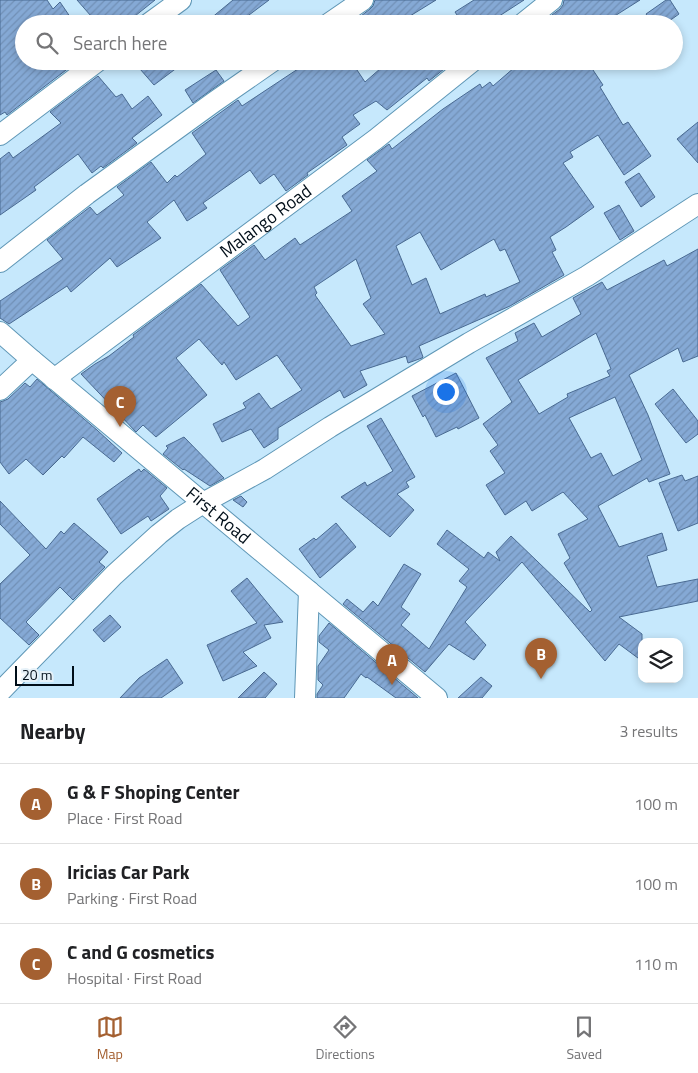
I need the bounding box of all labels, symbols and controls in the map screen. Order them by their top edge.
search box [15,15,683,70]
text: Search here [73,28,167,57]
icon: search [33,29,61,57]
street label: Malango Road [214,177,317,264]
your location [433,379,459,405]
pin: C [104,386,136,427]
street label: First Road [180,480,257,550]
pin: B [525,638,557,679]
map controls [638,638,683,683]
button: layers [638,638,683,683]
pin: A [376,644,408,685]
scale bar [15,663,74,686]
text: 20 m [22,664,52,685]
text: Nearby [20,715,85,747]
text: 3 results [619,719,678,743]
text: G & F Shoping Center [67,777,240,806]
text: A [31,792,41,816]
text: 100 m [634,792,678,816]
text: Place · First Road [67,806,182,830]
text: Iricias Car Park [67,857,190,886]
text: B [31,872,41,896]
text: 100 m [634,872,678,896]
text: Parking · First Road [67,886,197,910]
text: C and G cosmetics [67,937,214,966]
text: C [32,952,40,976]
text: 110 m [634,952,678,976]
text: Hospital · First Road [67,966,202,990]
tab: Map [96,1013,124,1064]
tab: Directions [315,1013,375,1064]
tab: Saved [567,1013,602,1064]

